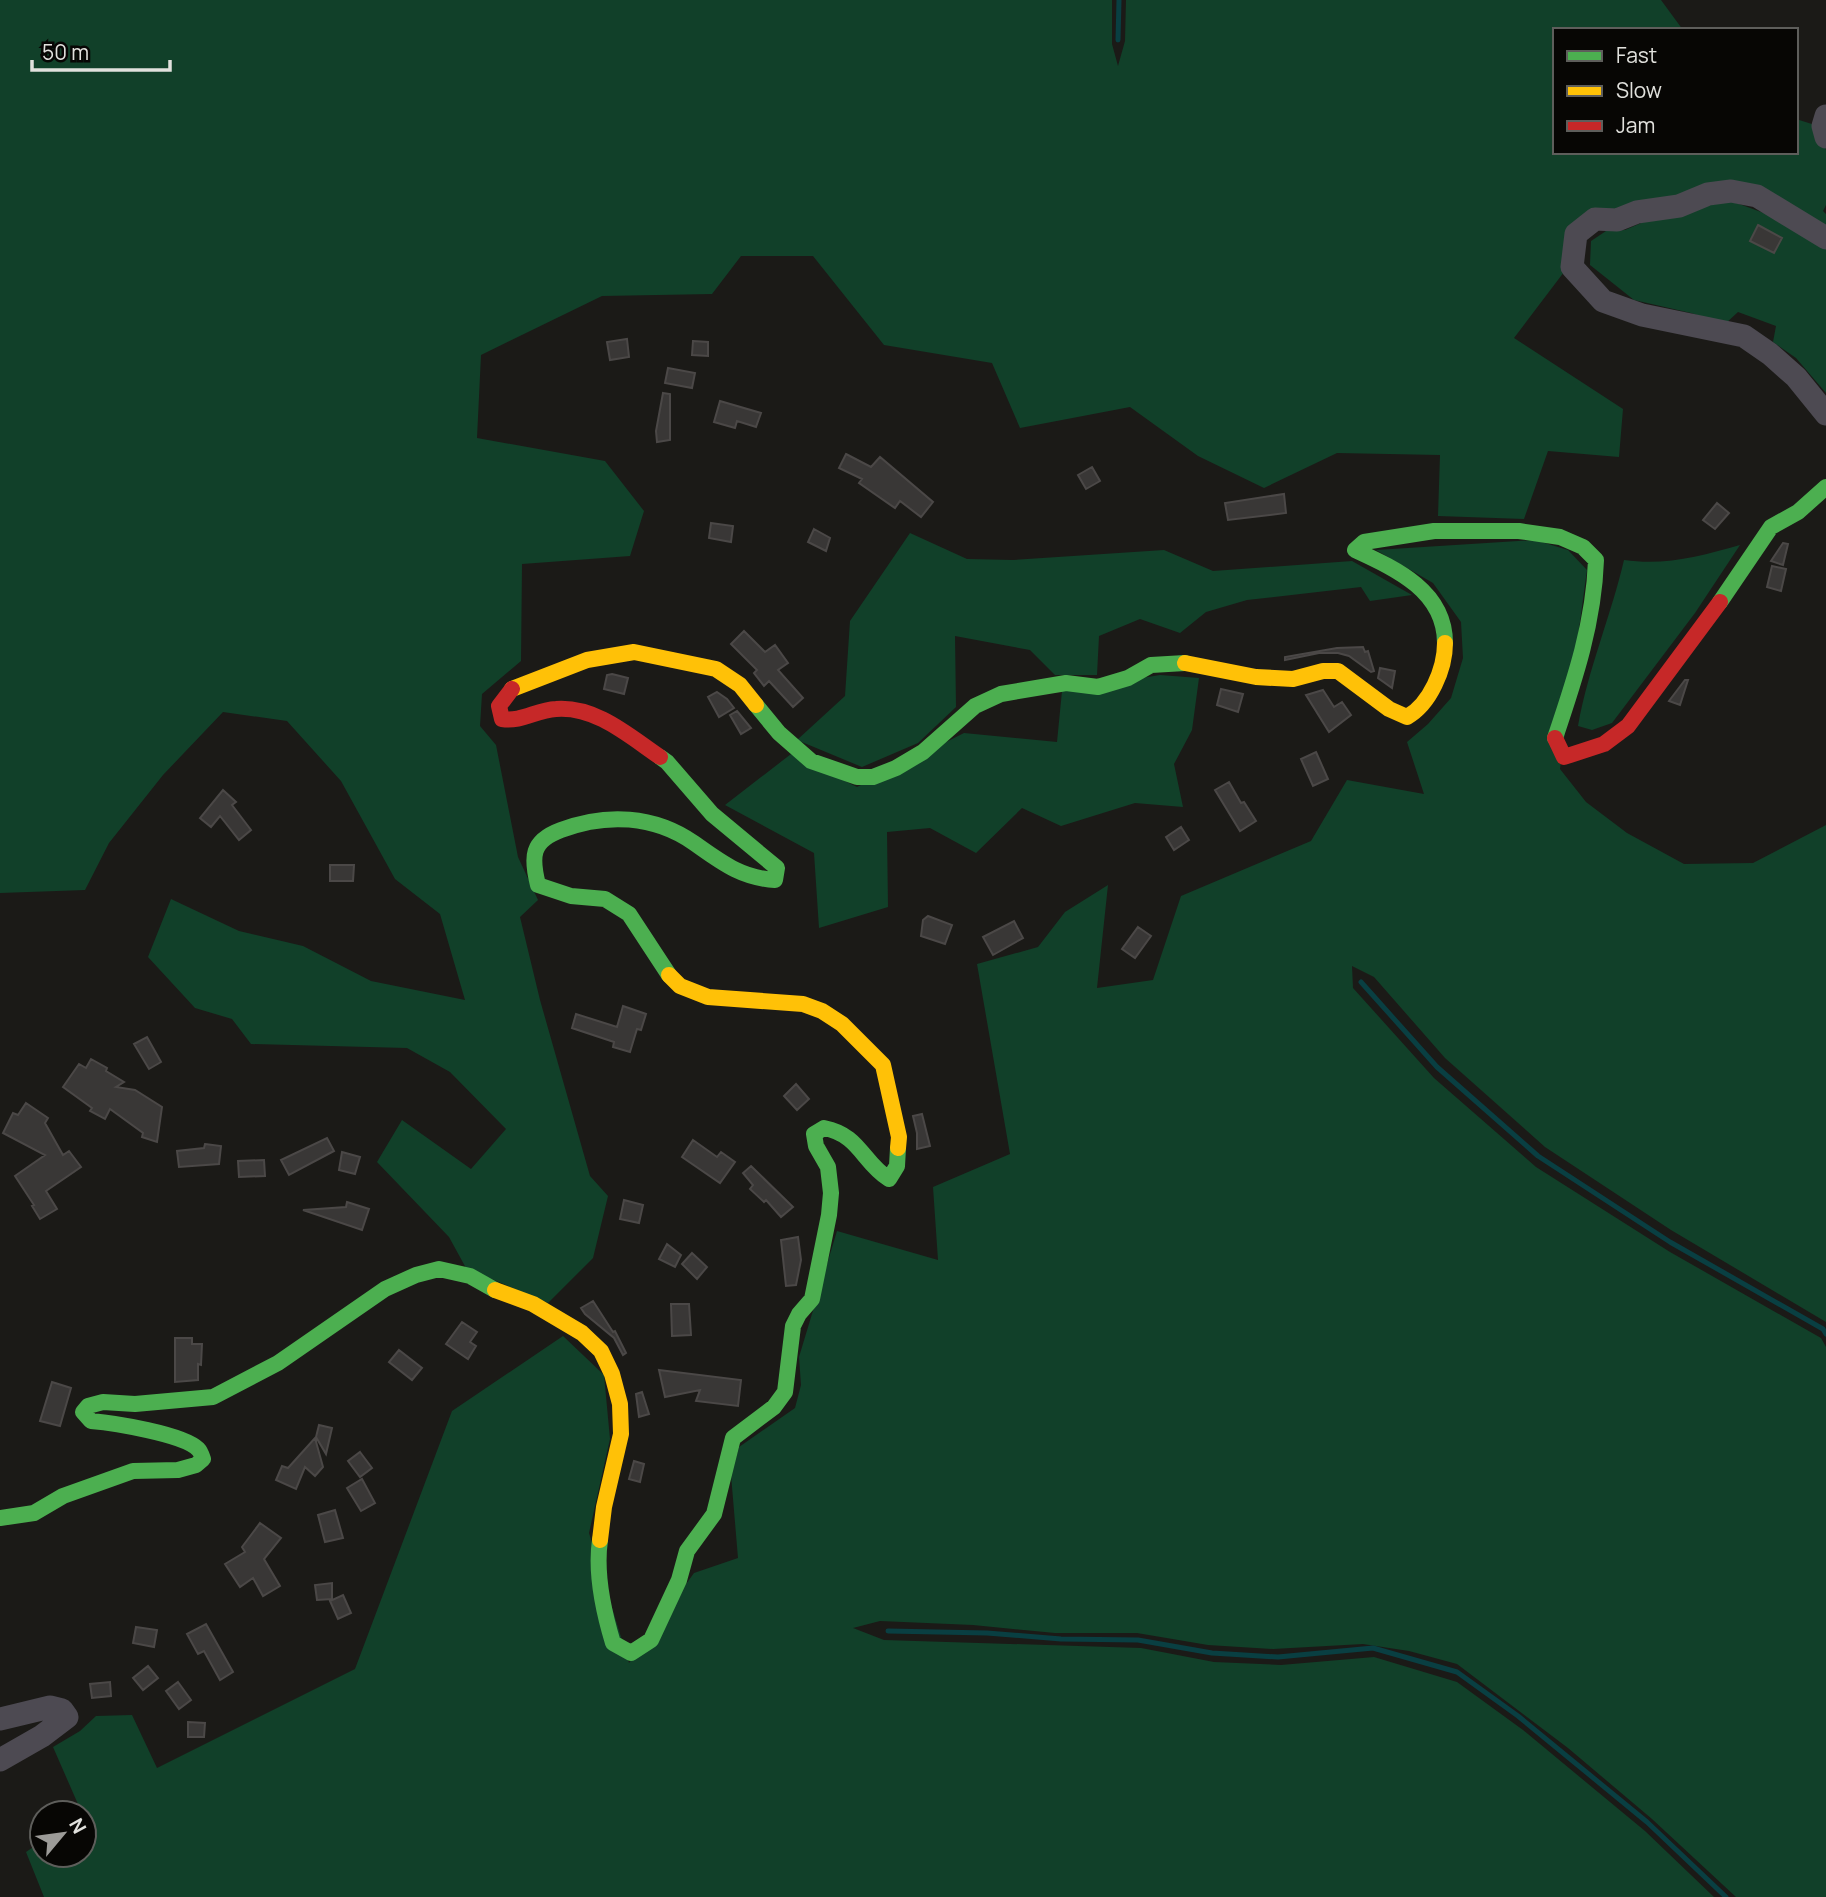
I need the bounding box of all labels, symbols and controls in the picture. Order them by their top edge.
scale bar [32,28,170,72]
legend [1553,28,1798,154]
text: 50 m [42,38,89,66]
text: Fast [1616,41,1657,69]
text: Slow [1616,76,1662,104]
text: Jam [1616,111,1655,139]
north arrow [28,1799,98,1869]
text: N [63,1813,93,1838]

